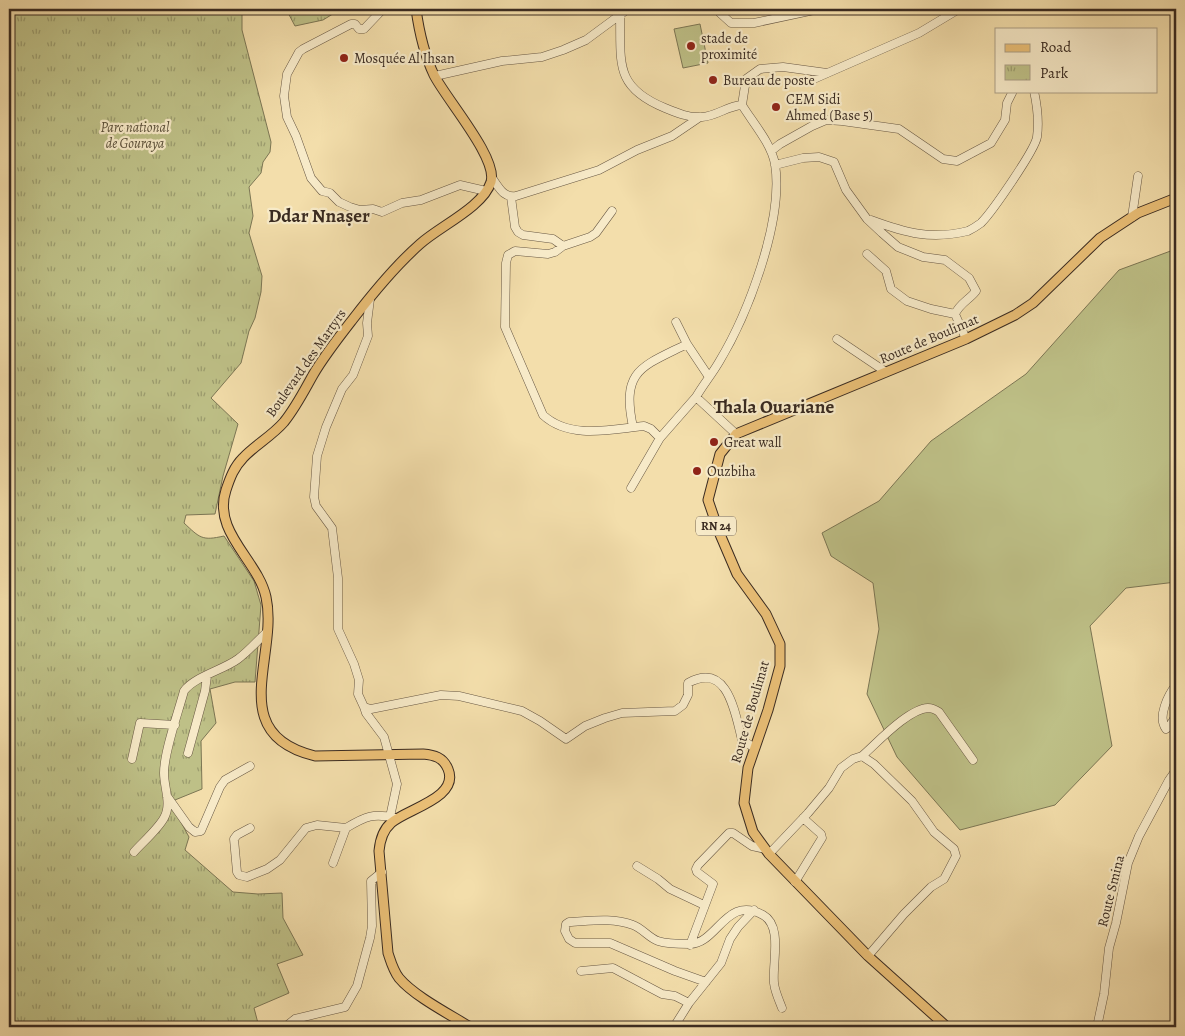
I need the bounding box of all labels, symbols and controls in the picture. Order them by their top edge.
legend [995,28,1158,92]
place label: stade de proximité [701,29,757,64]
text: Road [1040,37,1072,57]
marker: stade de proximité [685,40,697,52]
place label: Mosquée Al Ihsan [354,49,455,68]
marker: Mosquée Al Ihsan [338,52,350,64]
text: Park [1040,63,1069,83]
place label: Bureau de poste [723,71,815,90]
marker: Bureau de poste [707,74,719,86]
place label: CEM Sidi Ahmed (Base 5) [785,90,873,125]
marker: CEM Sidi Ahmed (Base 5) [770,101,782,113]
park label: Parc national de Gouraya [101,118,170,153]
district label: Ddar Nnaṣer [268,203,370,229]
street label: Boulevard des Martyrs [261,305,351,421]
street label: Route de Boulimat [877,309,982,368]
district label: Thala Ouariane [714,394,834,420]
place label: Great wall [724,433,782,452]
marker: Great wall [708,436,720,448]
place label: Ouzbiha [707,462,756,481]
marker: Ouzbiha [691,465,703,477]
road number: RN 24 [696,516,736,536]
street label: Route de Boulimat [726,658,774,765]
street label: Route Smina [1093,853,1129,929]

